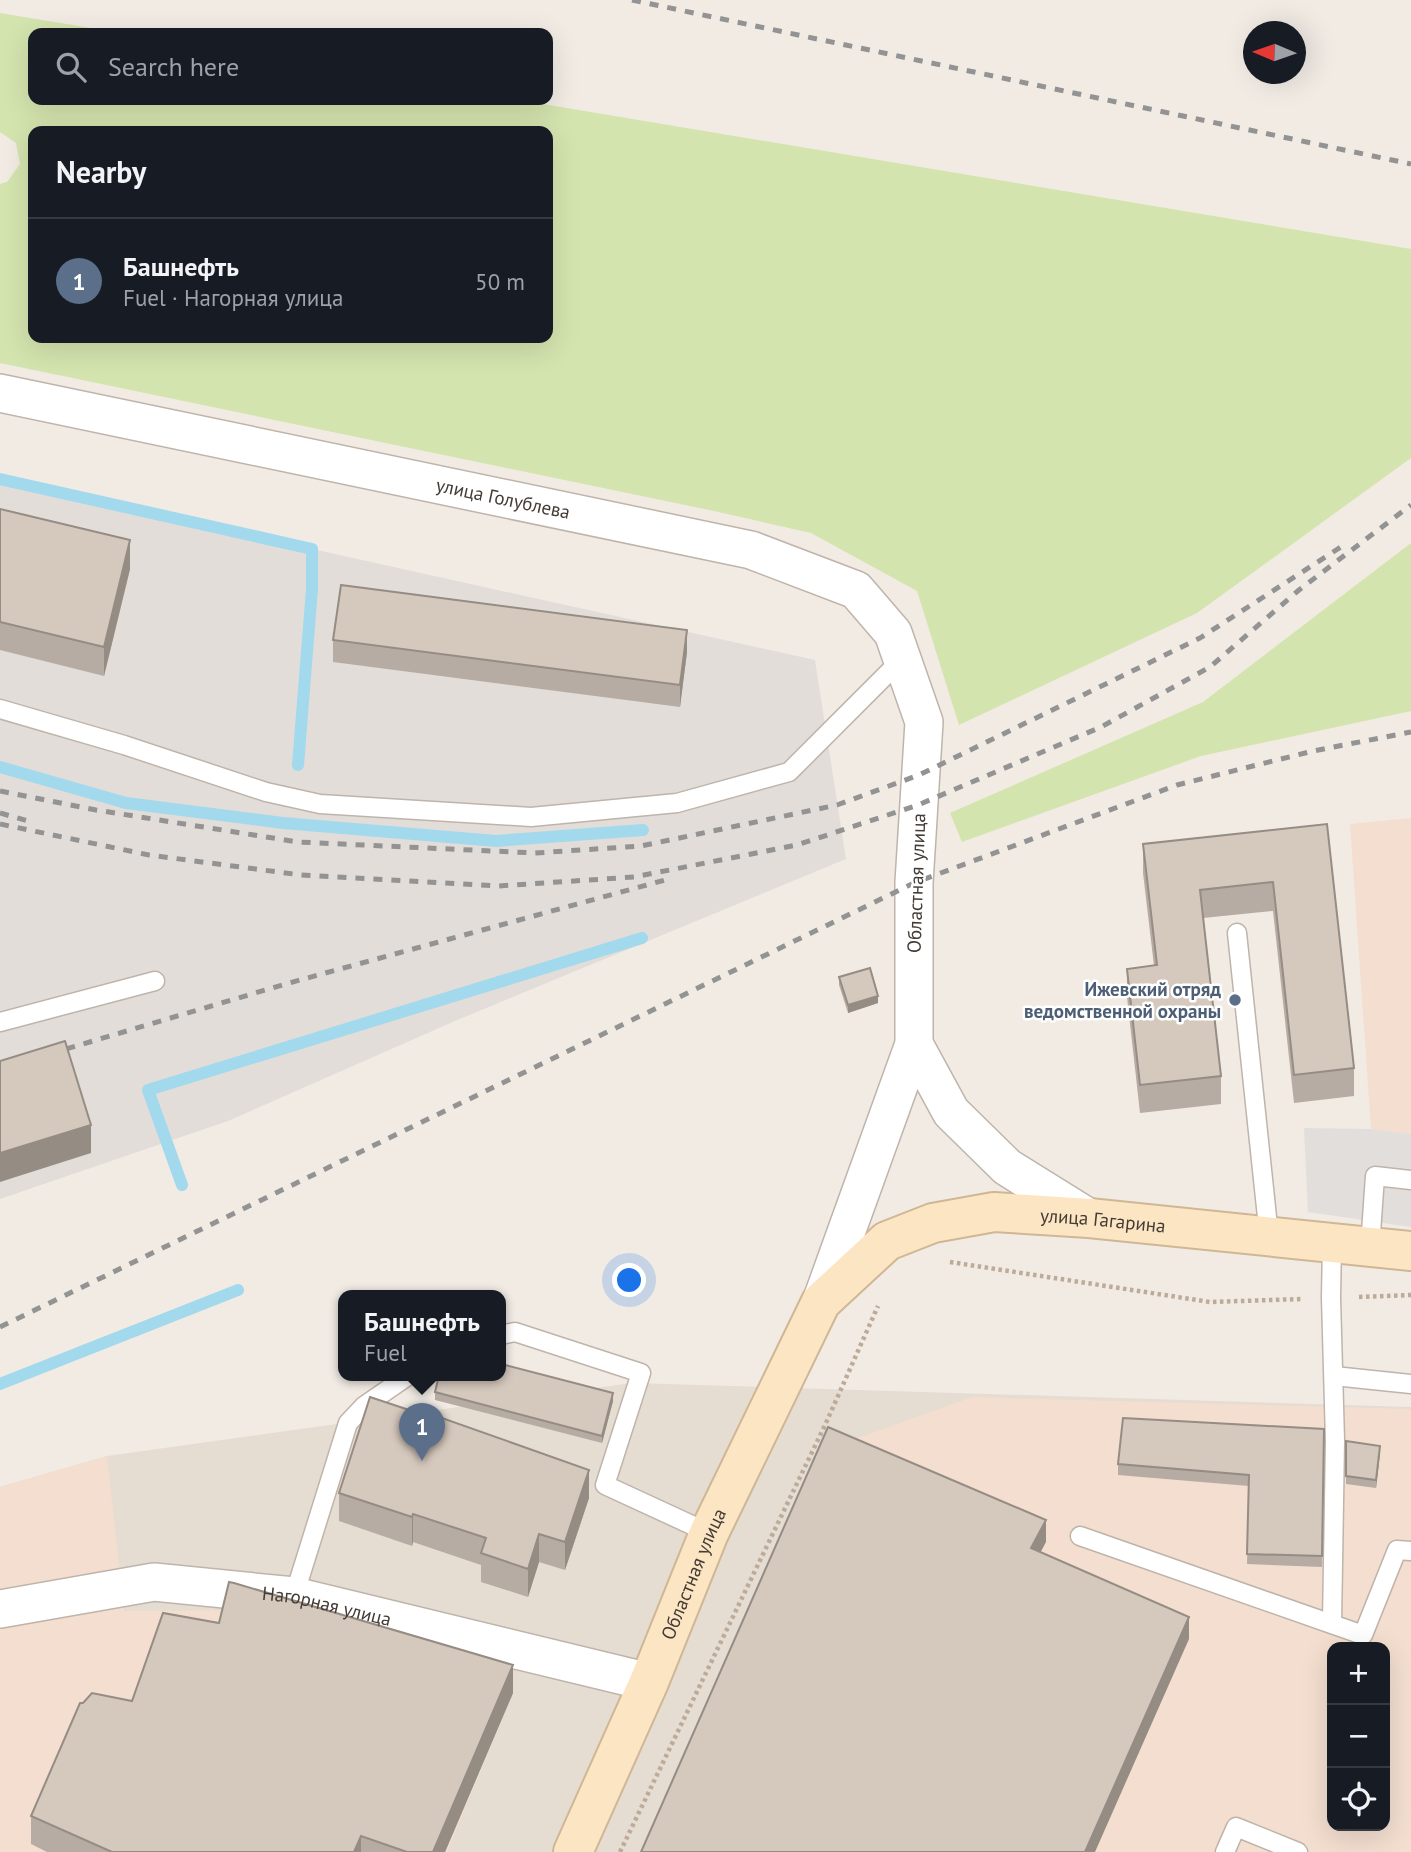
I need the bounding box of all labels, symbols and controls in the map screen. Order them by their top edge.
north arrow [1243,21,1306,84]
search box [28,28,553,105]
icon: search [52,48,90,86]
text: Search here [108,50,239,83]
text: Nearby [56,152,146,191]
text: Башнефть [123,250,239,283]
text: 1 [72,267,86,296]
text: 50 m [475,267,525,296]
text: Fuel · Нагорная улица [123,283,343,312]
street label: улица Голублева [434,472,572,524]
street label: Областная улица [902,813,930,953]
place label: Ижевский отряд ведомственной охраны [1024,977,1221,1023]
marker: Ижевский отряд ведомственной охраны [1227,992,1243,1008]
street label: улица Гагарина [1039,1203,1167,1238]
your location [612,1263,646,1297]
popup [338,1290,506,1381]
text: Башнефть [364,1305,480,1338]
text: Fuel [364,1338,407,1367]
pin: 1 [399,1403,445,1461]
street label: Областная улица [655,1504,731,1643]
street label: Нагорная улица [261,1581,394,1631]
map controls [1327,1642,1390,1831]
button: + [1327,1642,1390,1705]
button: − [1327,1705,1390,1768]
button: locate [1327,1768,1390,1831]

